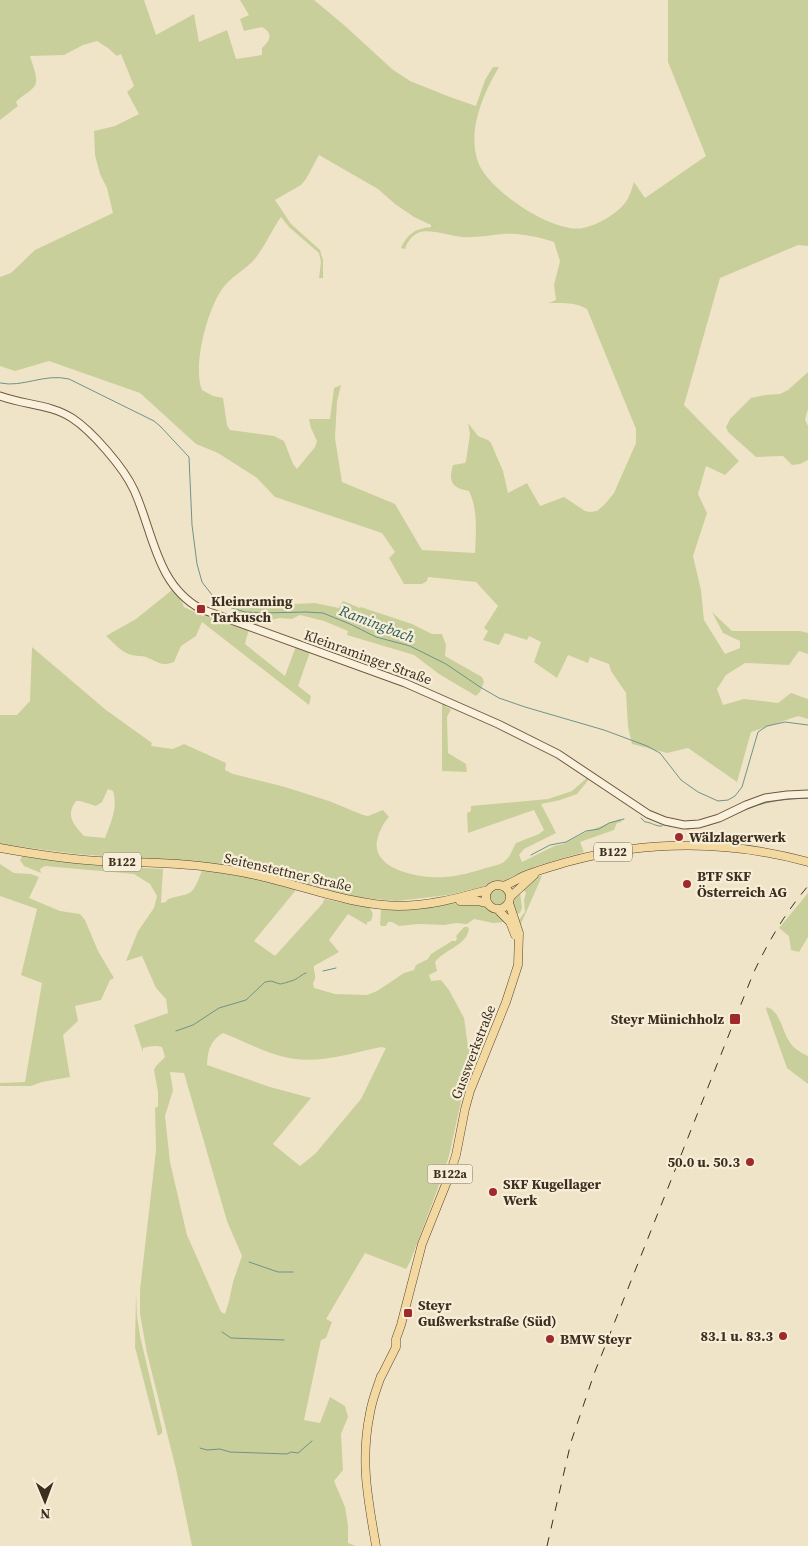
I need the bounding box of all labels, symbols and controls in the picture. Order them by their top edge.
place label: Kleinraming Tarkusch [211,591,293,627]
water label: Ramingbach [336,599,418,648]
marker: Kleinraming Tarkusch [195,603,207,615]
street label: Kleinraminger Straße [301,625,435,689]
place label: Wälzlagerwerk [689,827,787,847]
marker: Wälzlagerwerk [673,831,685,843]
road number: B122 [594,842,632,862]
street label: Seitenstettner Straße [222,848,354,896]
road number: B122 [103,852,141,872]
place label: BTF SKF Österreich AG [697,866,788,902]
marker: BTF SKF Österreich AG [681,878,693,890]
street label: Gusswerkstraße [446,1002,500,1102]
place label: Steyr Münichholz [611,1009,724,1029]
marker: Steyr Münichholz [728,1012,742,1026]
place label: 50.0 u. 50.3 [667,1152,740,1172]
marker: 50.0 u. 50.3 [744,1156,756,1168]
road number: B122a [428,1164,472,1184]
place label: SKF Kugellager Werk [503,1174,602,1210]
marker: SKF Kugellager Werk [487,1186,499,1198]
place label: Steyr Gußwerkstraße (Süd) [418,1295,557,1331]
marker: Steyr Gußwerkstraße (Süd) [402,1307,414,1319]
place label: 83.1 u. 83.3 [700,1326,773,1346]
place label: BMW Steyr [560,1329,632,1349]
marker: 83.1 u. 83.3 [777,1330,789,1342]
marker: BMW Steyr [544,1333,556,1345]
north arrow [20,1476,70,1526]
text: N [40,1504,51,1524]

